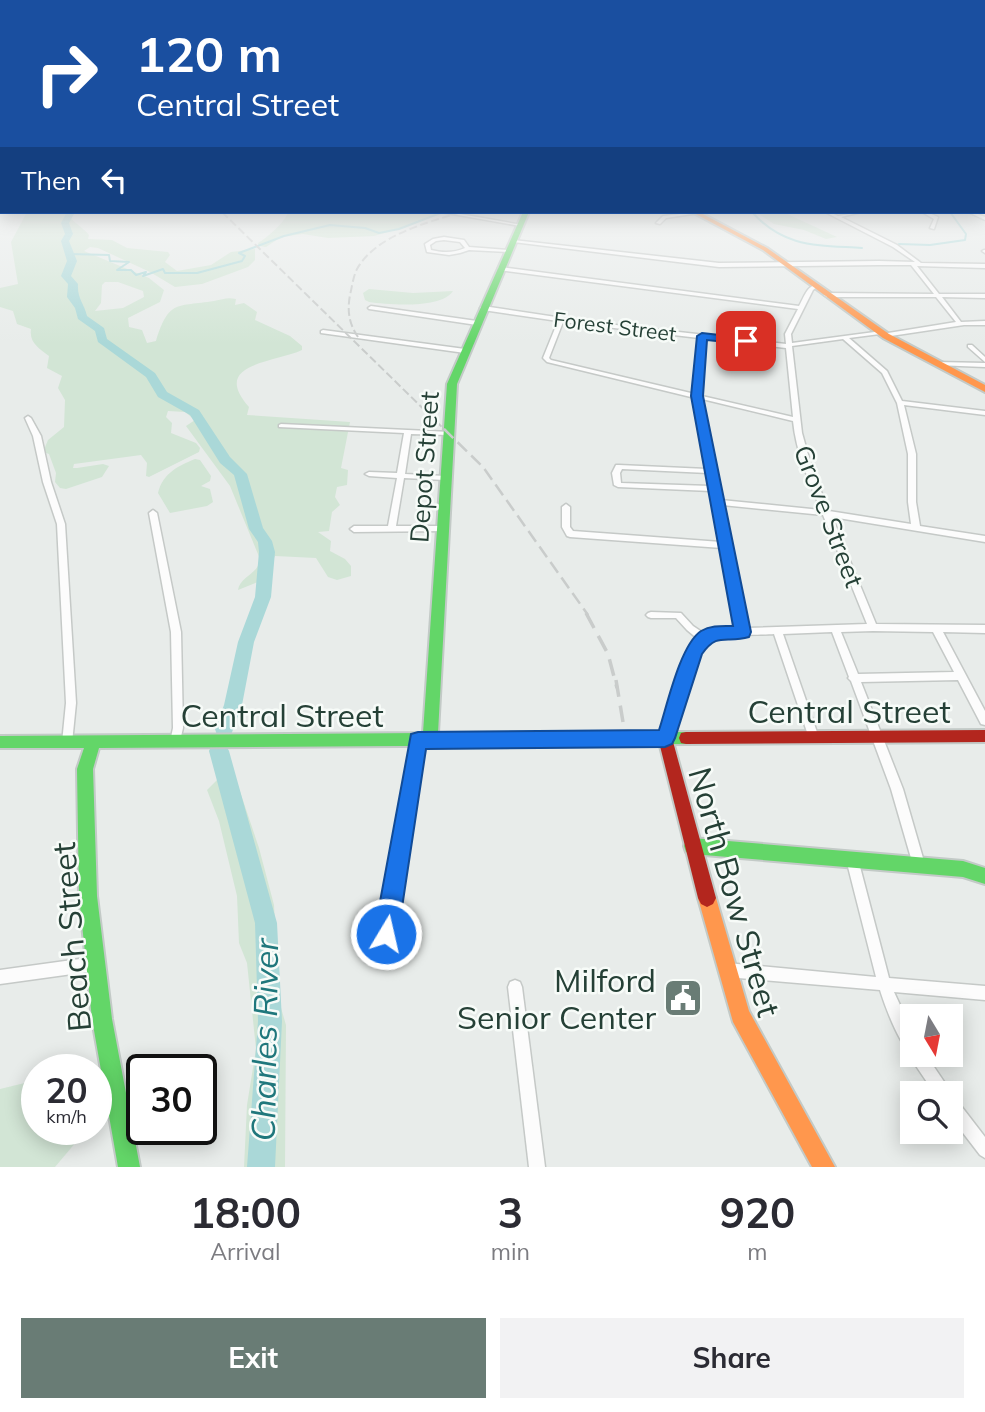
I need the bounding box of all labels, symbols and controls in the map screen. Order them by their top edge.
text: 120 m [136,23,282,84]
icon: right [21,28,112,119]
text: Central Street [136,84,339,124]
icon: left [95,161,133,199]
text: Then [21,164,81,197]
street label: Forest Street [552,306,678,346]
pin [716,311,776,371]
icon: arrive [727,322,765,360]
street label: Depot Street [402,390,446,544]
street label: Grove Street [787,440,871,592]
street label: Central Street [747,691,951,731]
street label: Central Street [180,695,384,735]
street label: North Bow Street [680,763,790,1021]
street label: Beach Street [43,841,99,1033]
position arrow [349,897,423,971]
water label: Charles River [242,936,286,1142]
place label: Milford Senior Center [457,960,656,1037]
public building icon: Milford Senior Center [662,977,704,1019]
north arrow [900,1004,962,1068]
map controls [900,1004,963,1144]
speed limit sign: 30 [126,1054,217,1145]
text: 20 [45,1068,88,1112]
button: search [900,1081,963,1144]
text: km/h [46,1105,87,1128]
text: 18:00 [190,1186,301,1239]
text: 3 [498,1186,523,1239]
text: 920 [720,1186,795,1239]
text: Arrival [210,1237,281,1266]
text: min [491,1237,530,1266]
text: m [747,1237,768,1266]
button: Exit [21,1318,486,1398]
button: Share [500,1318,964,1398]

